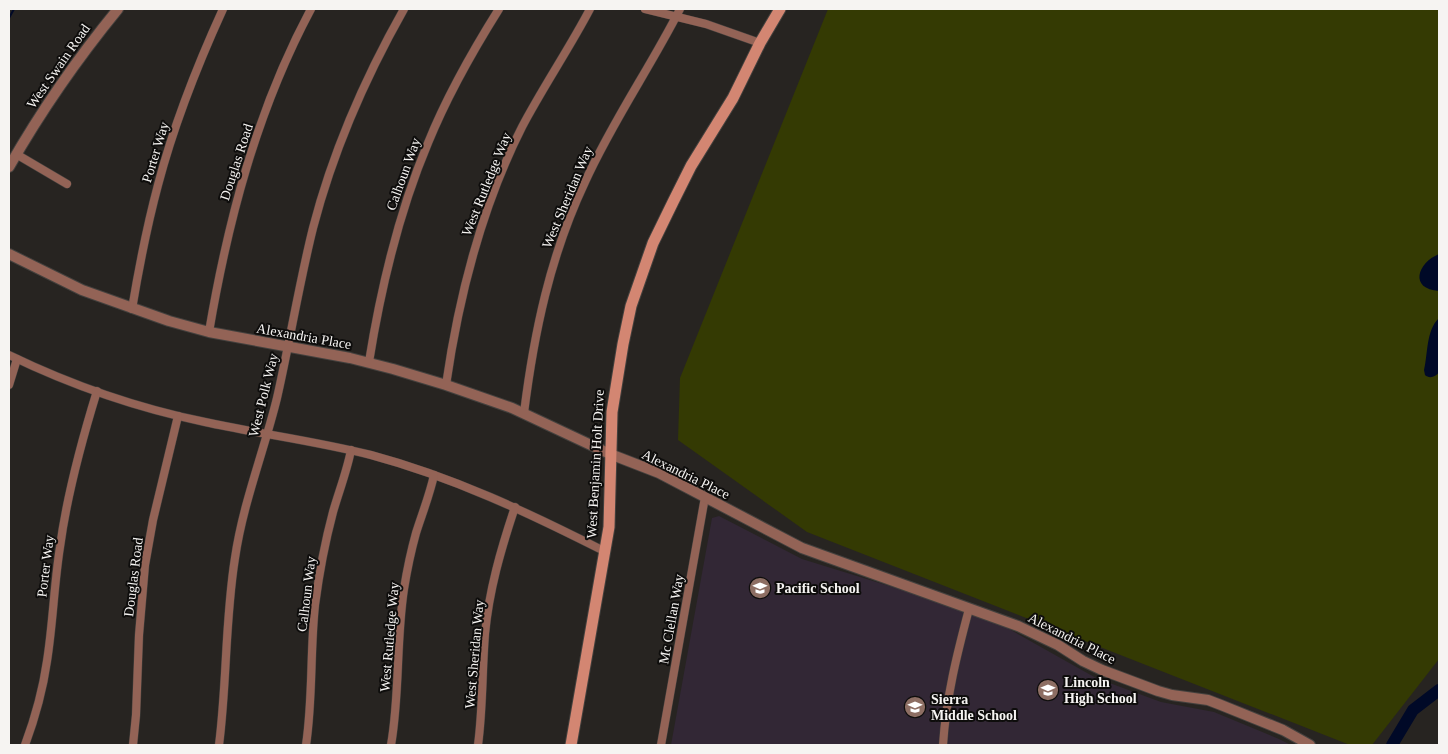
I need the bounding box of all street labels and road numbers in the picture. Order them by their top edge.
street label: West Swain Road [24,21,93,111]
street label: Porter Way [139,120,172,184]
street label: Douglas Road [217,122,256,202]
street label: West Rutledge Way [459,130,514,238]
street label: Calhoun Way [383,136,424,212]
street label: West Sheridan Way [539,144,596,251]
street label: Alexandria Place [255,321,352,352]
street label: West Polk Way [246,352,281,438]
street label: West Benjamin Holt Drive [584,389,607,539]
street label: Alexandria Place [639,447,732,502]
street label: Porter Way [34,534,57,598]
street label: Douglas Road [121,537,146,618]
street label: Calhoun Way [294,555,319,633]
street label: Mc Clellan Way [656,573,687,665]
street label: West Rutledge Way [377,581,402,693]
street label: West Sheridan Way [462,599,487,709]
street label: Alexandria Place [1026,610,1118,667]

